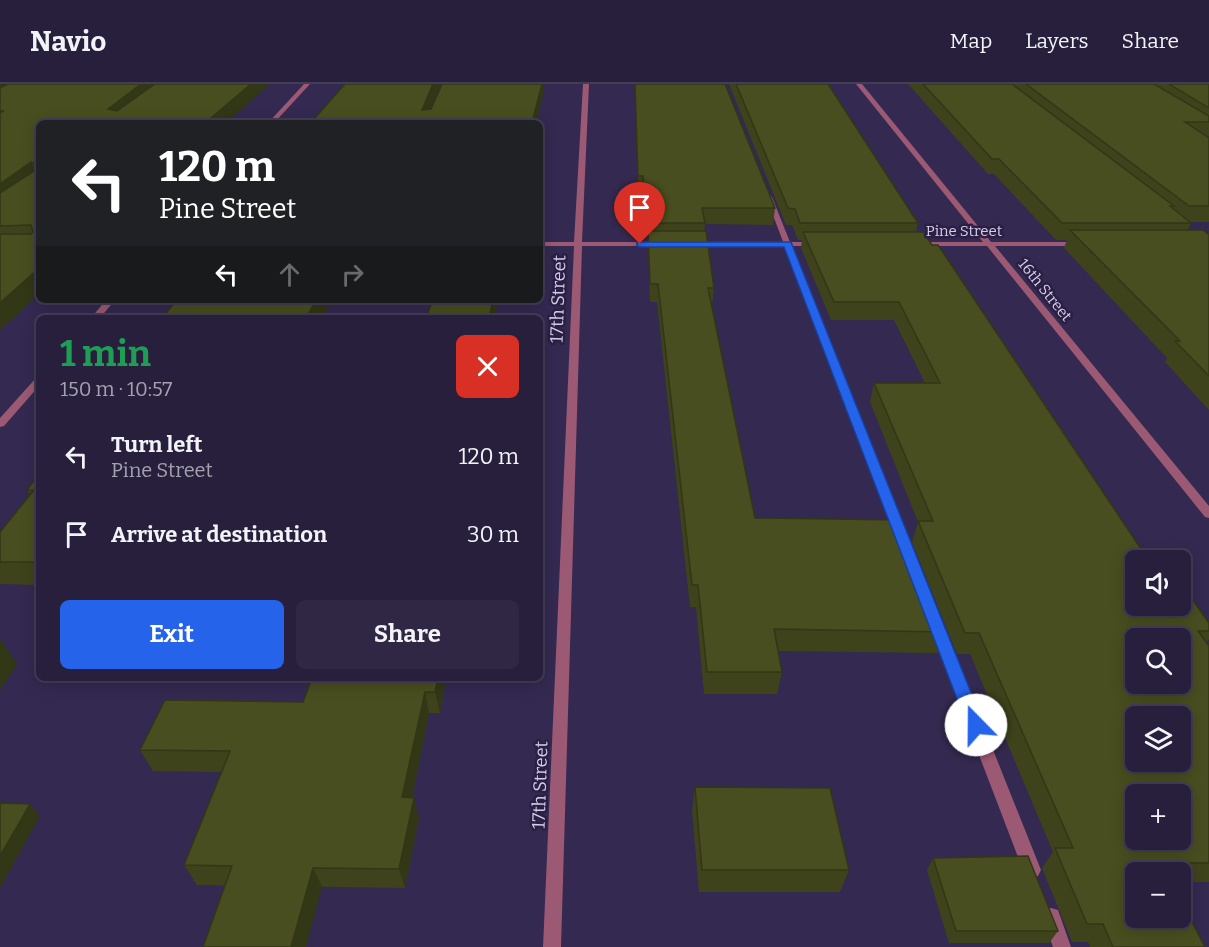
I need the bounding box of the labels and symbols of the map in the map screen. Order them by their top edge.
pin [614,182,665,244]
street label: Pine Street [926,222,1003,240]
street label: 17th Street [545,254,571,343]
street label: 16th Street [1014,255,1076,325]
position arrow [944,693,1008,757]
street label: 17th Street [527,740,553,829]

